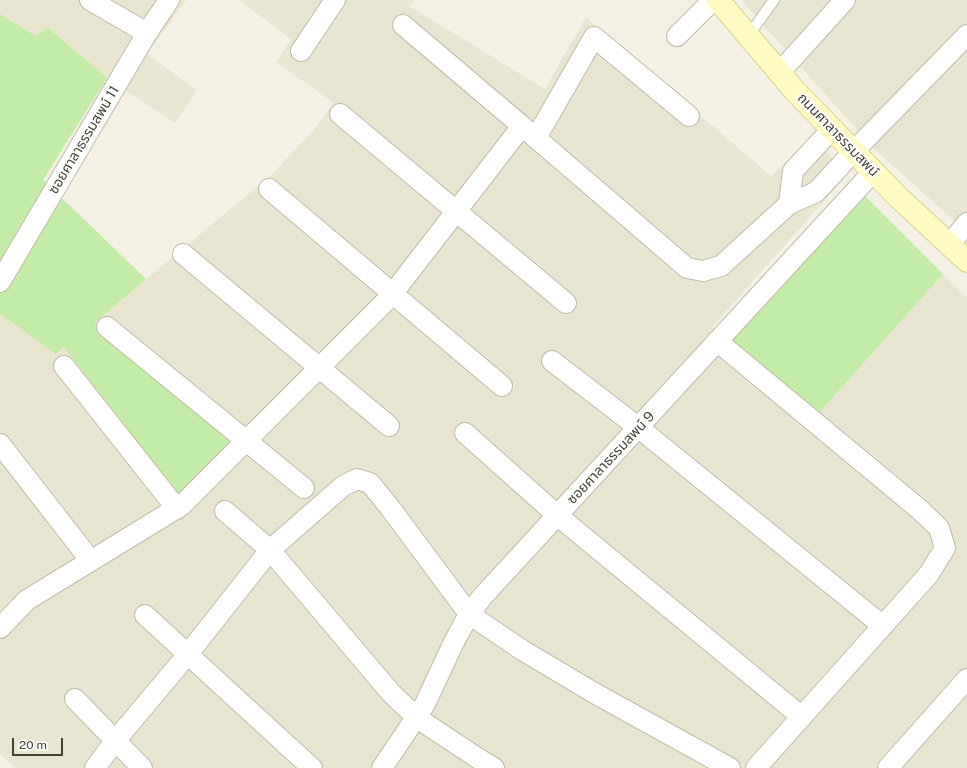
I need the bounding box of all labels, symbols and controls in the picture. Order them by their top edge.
street label: ซอยศาลาธรรมสพน์ 11 [45,83,123,197]
street label: ถนนศาลาธรรมสพน์ [794,90,882,180]
street label: ซอยศาลาธรรมสพน์ 9 [564,408,658,508]
scale bar [14,730,65,756]
text: 20 m [19,738,47,752]

